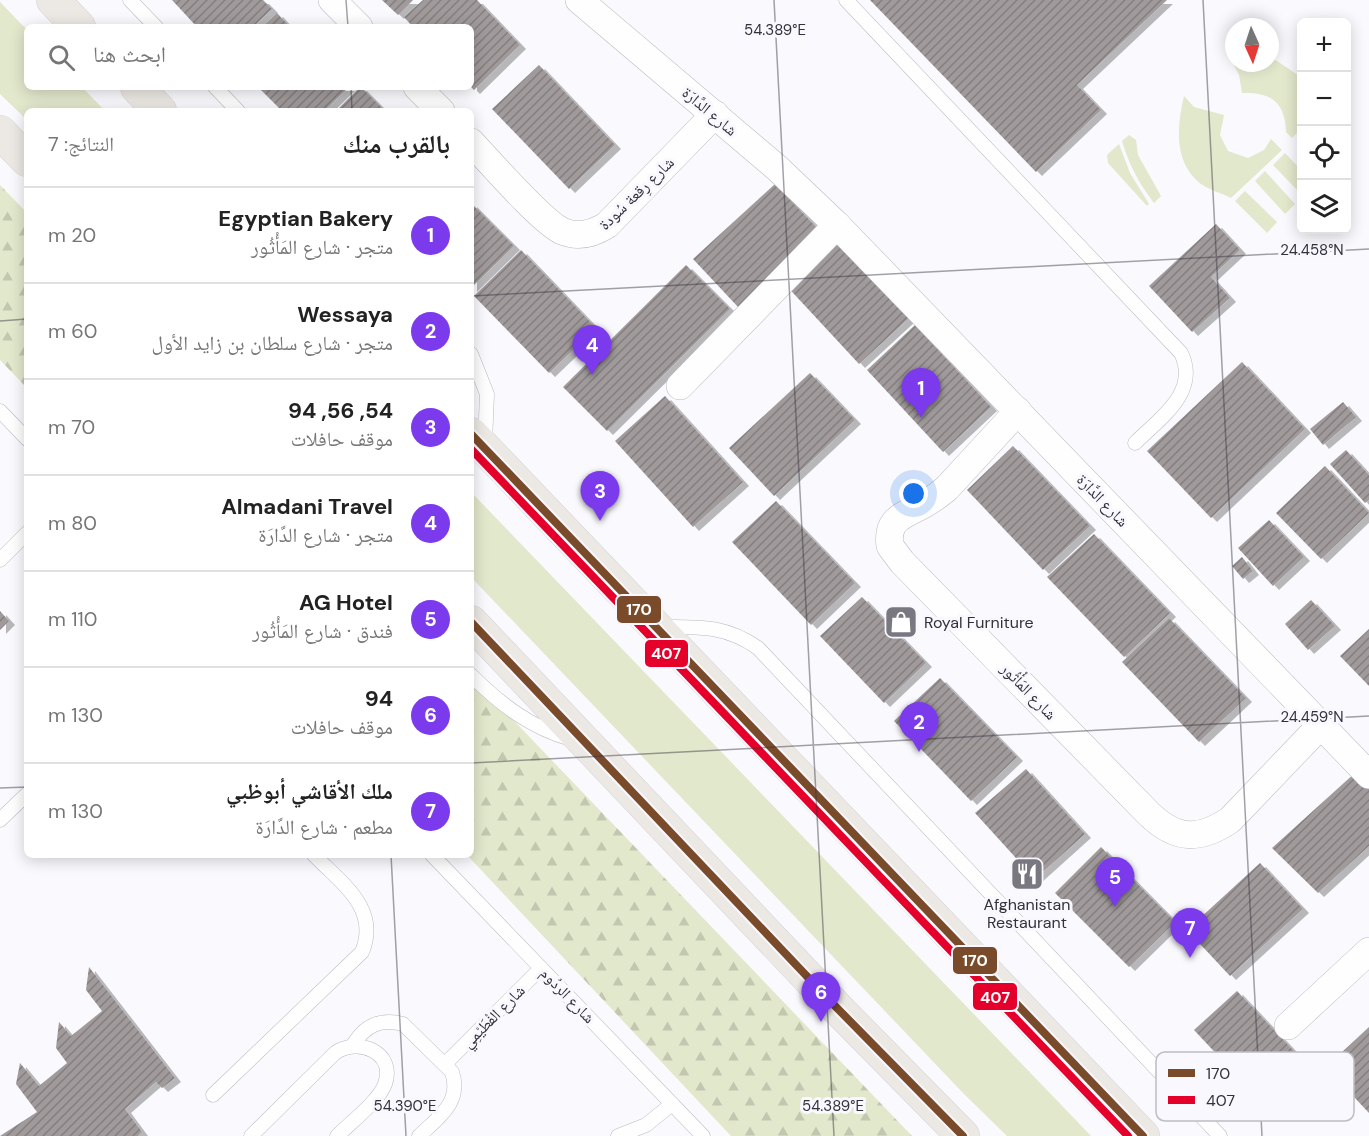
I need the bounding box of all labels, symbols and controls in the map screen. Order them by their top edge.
north arrow [1225,18,1279,72]
map controls [1297,18,1351,234]
button: + [1297,18,1351,72]
text: 54.389°E [744,20,806,40]
search box [24,24,474,90]
text: ابحث هنا [93,40,166,69]
icon: search [45,41,78,74]
button: − [1297,72,1351,126]
street label: شارع الدَّارَة [678,82,742,141]
button: locate [1297,126,1351,180]
text: بالقرب منك [342,127,450,161]
text: النتائج: 7 [48,131,114,157]
street label: شارع رِقعة سُودة [594,152,680,236]
button: layers [1297,180,1351,234]
text: Egyptian Bakery [218,204,393,233]
text: 20 m [48,222,96,248]
text: 1 [427,222,434,248]
text: متجر · شارع المَأْثُور [251,234,393,260]
text: 24.458°N [1280,240,1344,260]
text: Wessaya [297,300,393,329]
text: 60 m [48,318,97,344]
text: 2 [425,318,436,344]
pin: 4 [572,326,612,375]
text: متجر · شارع سلطان بن زايد الأول [152,330,393,356]
pin: 1 [902,368,940,418]
text: 54, 56, 94 [288,396,393,425]
text: 70 m [48,414,95,440]
text: 3 [424,414,437,440]
text: موقف حافلات [291,426,393,452]
street label: شارع الدَّارَة [1072,469,1133,531]
pin: 3 [580,472,620,521]
your location [899,479,928,508]
text: Almadani Travel [221,492,393,521]
text: 80 m [48,510,97,536]
text: 4 [424,510,437,536]
text: متجر · شارع الدَّارَة [258,522,393,548]
text: AG Hotel [299,588,393,617]
line badge: 170 [616,595,662,624]
text: 170 [626,599,652,620]
shop icon: Royal Furniture [883,604,919,640]
text: 110 m [48,606,97,632]
text: 5 [424,606,437,632]
place label: Royal Furniture [924,612,1034,633]
text: فندق · شارع المَأْثُور [252,618,393,644]
line badge: 407 [644,639,689,668]
text: 407 [651,643,681,664]
street label: شارع المَأْثُور [995,656,1063,724]
text: 94 [365,684,393,713]
text: 130 m [48,702,103,728]
text: 6 [424,702,437,728]
pin: 2 [900,702,938,752]
text: 24.459°N [1280,707,1344,727]
text: موقف حافلات [291,714,393,740]
text: ملك الأقاشي أبوظبي [226,777,393,806]
text: 130 m [48,798,103,824]
text: 7 [425,798,436,824]
text: مطعم · شارع الدَّارَة [255,814,393,840]
restaurant icon: Afghanistan Restaurant [1009,856,1045,892]
pin: 5 [1096,858,1134,907]
place label: Afghanistan Restaurant [984,894,1070,933]
pin: 7 [1170,908,1210,958]
line badge: 170 [952,946,998,975]
text: 170 [962,950,988,971]
street label: شارع الردُوم [536,963,600,1028]
pin: 6 [802,972,840,1022]
street label: شارع الفْطَيْمِي [457,980,531,1054]
line badge: 407 [972,982,1018,1011]
text: 407 [980,987,1010,1008]
legend [1156,1052,1354,1121]
text: 170 [1206,1063,1230,1084]
text: 407 [1206,1090,1235,1111]
text: 54.390°E [374,1096,436,1116]
text: 54.389°E [802,1096,864,1116]

